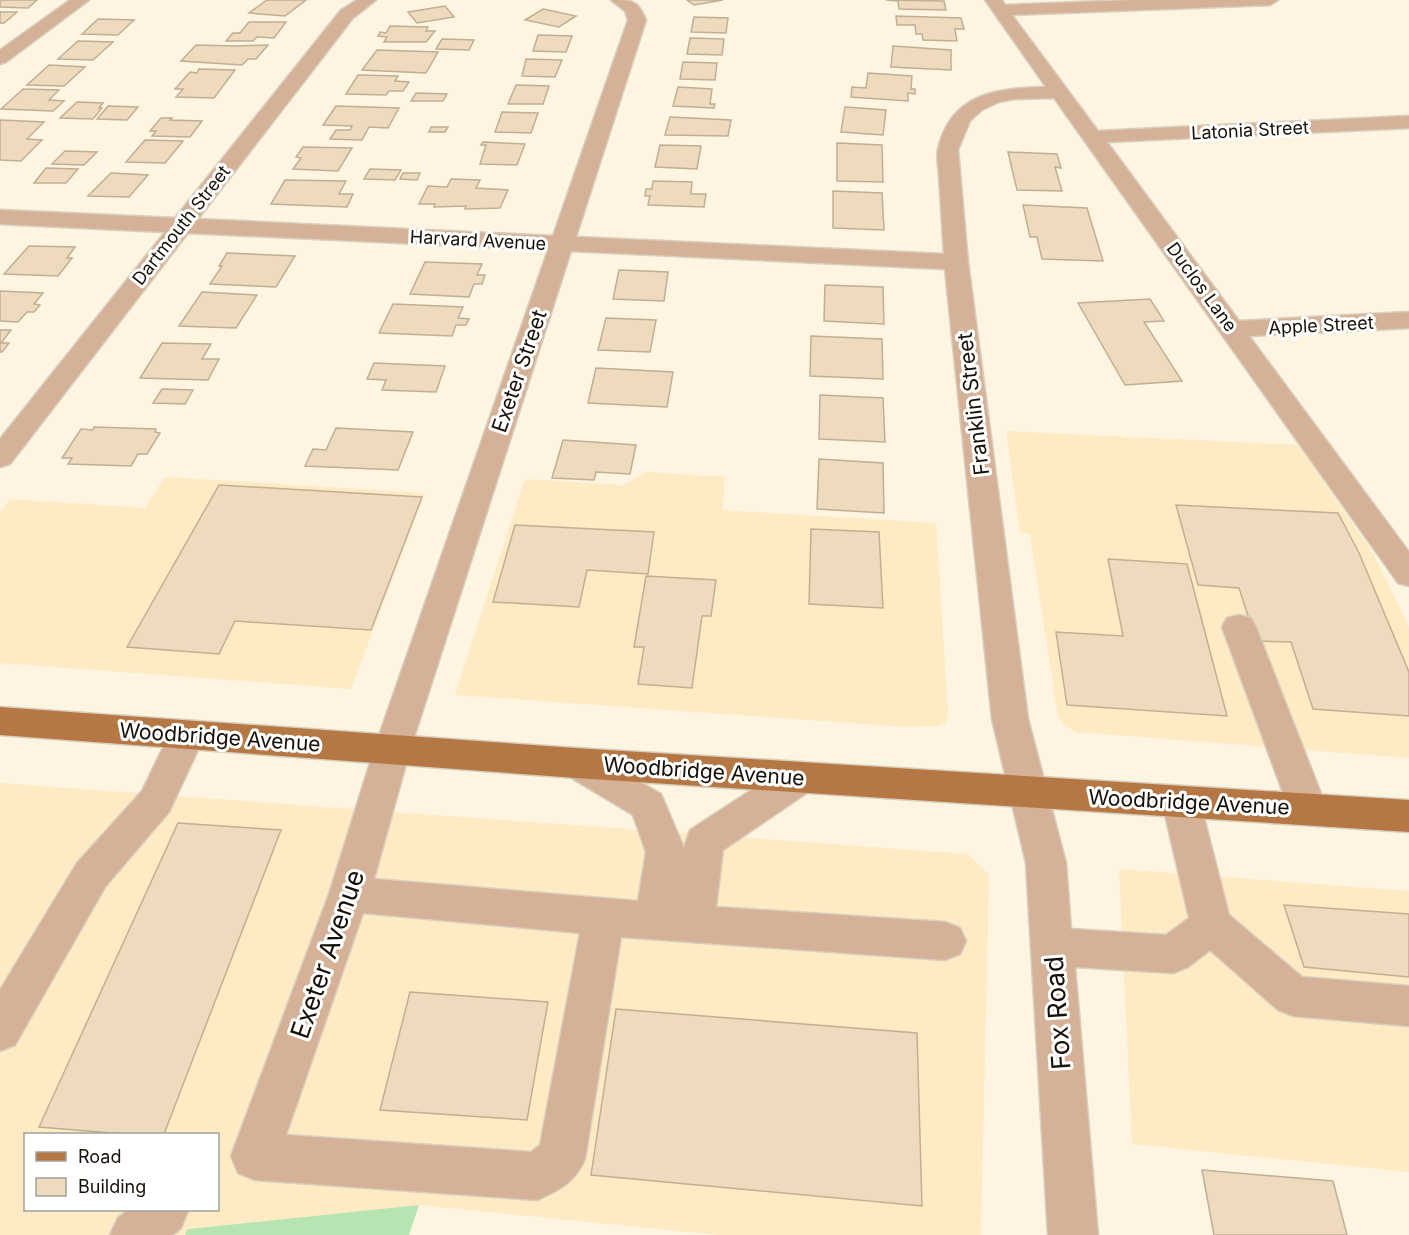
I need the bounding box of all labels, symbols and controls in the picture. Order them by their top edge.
street label: Latonia Street [1191,116,1309,144]
street label: Dartmouth Street [128,161,234,289]
street label: Harvard Avenue [409,226,547,254]
street label: Duclos Lane [1163,238,1241,336]
street label: Exeter Street [486,306,552,436]
street label: Apple Street [1268,312,1374,338]
street label: Franklin Street [952,331,994,477]
street label: Woodbridge Avenue [119,718,321,756]
street label: Woodbridge Avenue [603,752,805,790]
street label: Woodbridge Avenue [1088,784,1290,820]
street label: Exeter Avenue [284,866,370,1042]
street label: Fox Road [1038,955,1076,1071]
legend [24,1133,219,1211]
text: Road [78,1146,121,1167]
text: Building [78,1176,146,1197]

